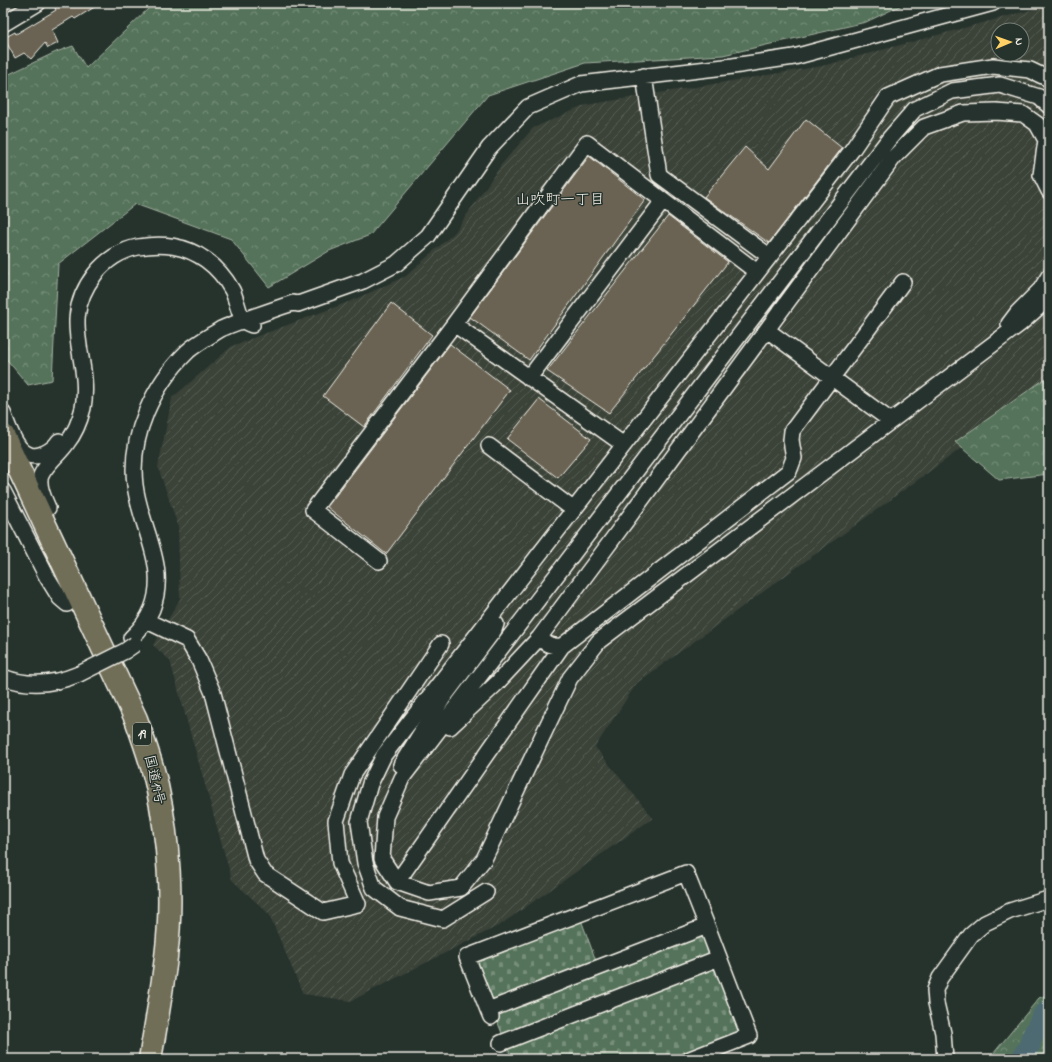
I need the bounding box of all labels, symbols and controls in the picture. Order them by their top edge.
north arrow [990,22,1030,62]
text: N [1011,38,1027,46]
district label: 山吹町一丁目 [515,189,605,211]
road number: 19 [133,723,151,745]
street label: 国道19号 [138,753,170,807]

